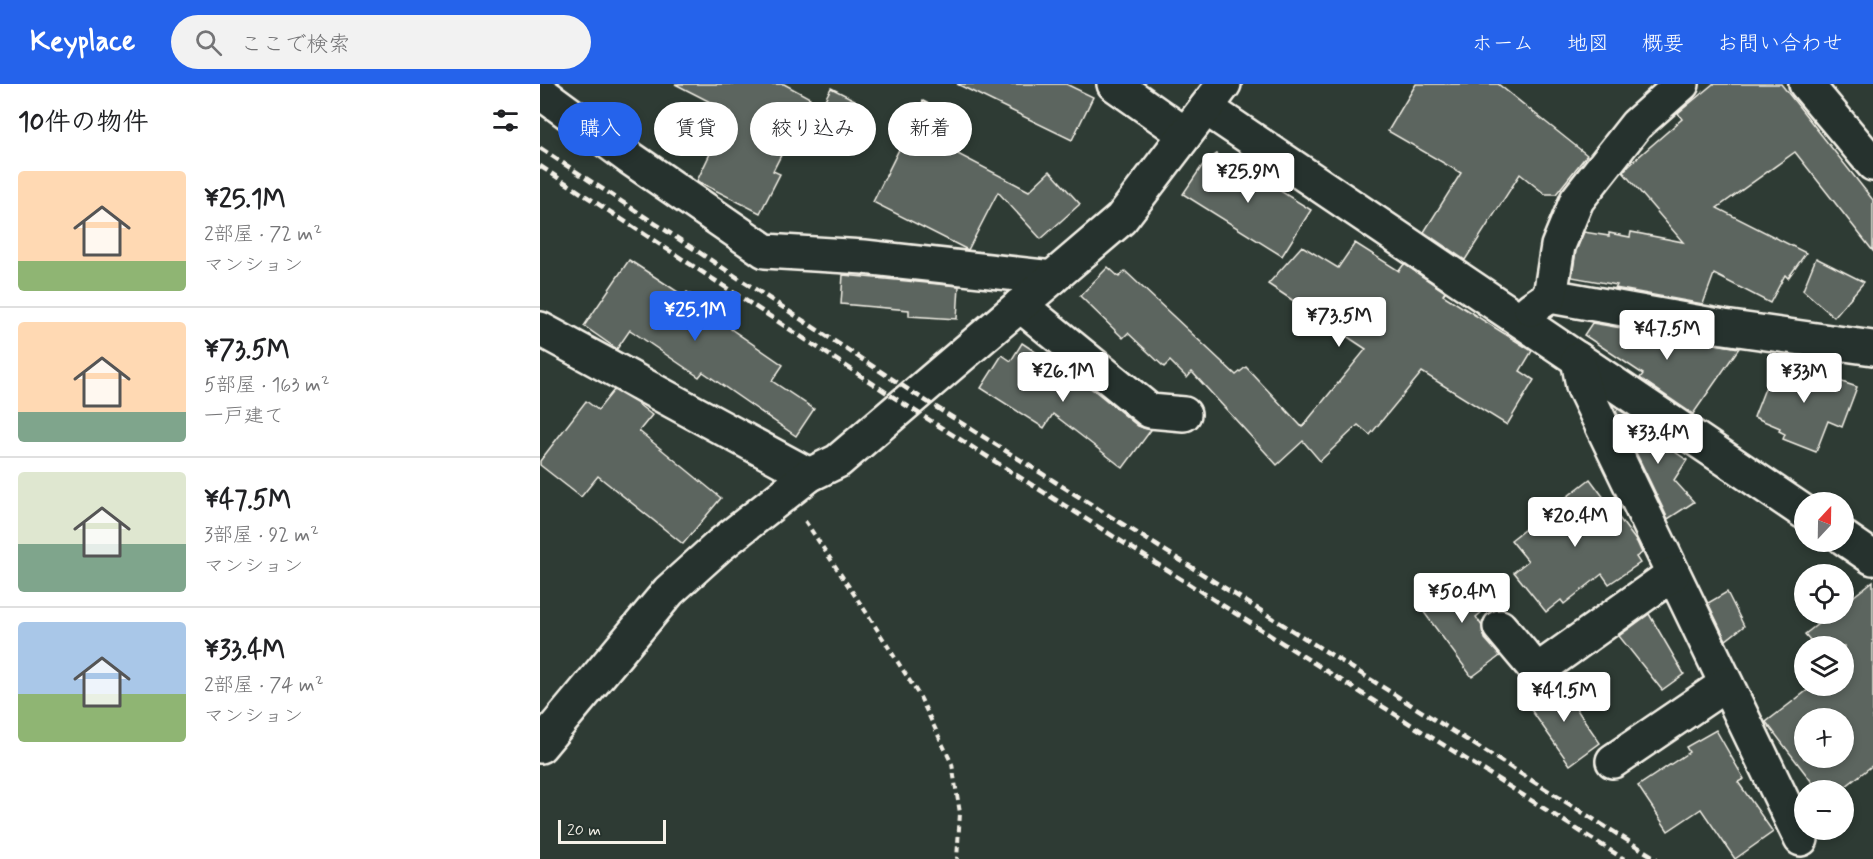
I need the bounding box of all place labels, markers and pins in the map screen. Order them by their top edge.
pin: ¥25.9M [1199,153,1297,204]
pin: ¥25.1M [646,291,744,342]
pin: ¥73.5M [1290,297,1388,348]
pin: ¥47.5M [1618,310,1716,361]
pin: ¥26.1M [1014,352,1112,403]
pin: ¥33M [1768,353,1840,404]
pin: ¥33.4M [1609,414,1707,465]
pin: ¥20.4M [1526,497,1624,548]
pin: ¥50.4M [1413,573,1511,624]
pin: ¥41.5M [1515,672,1613,723]

